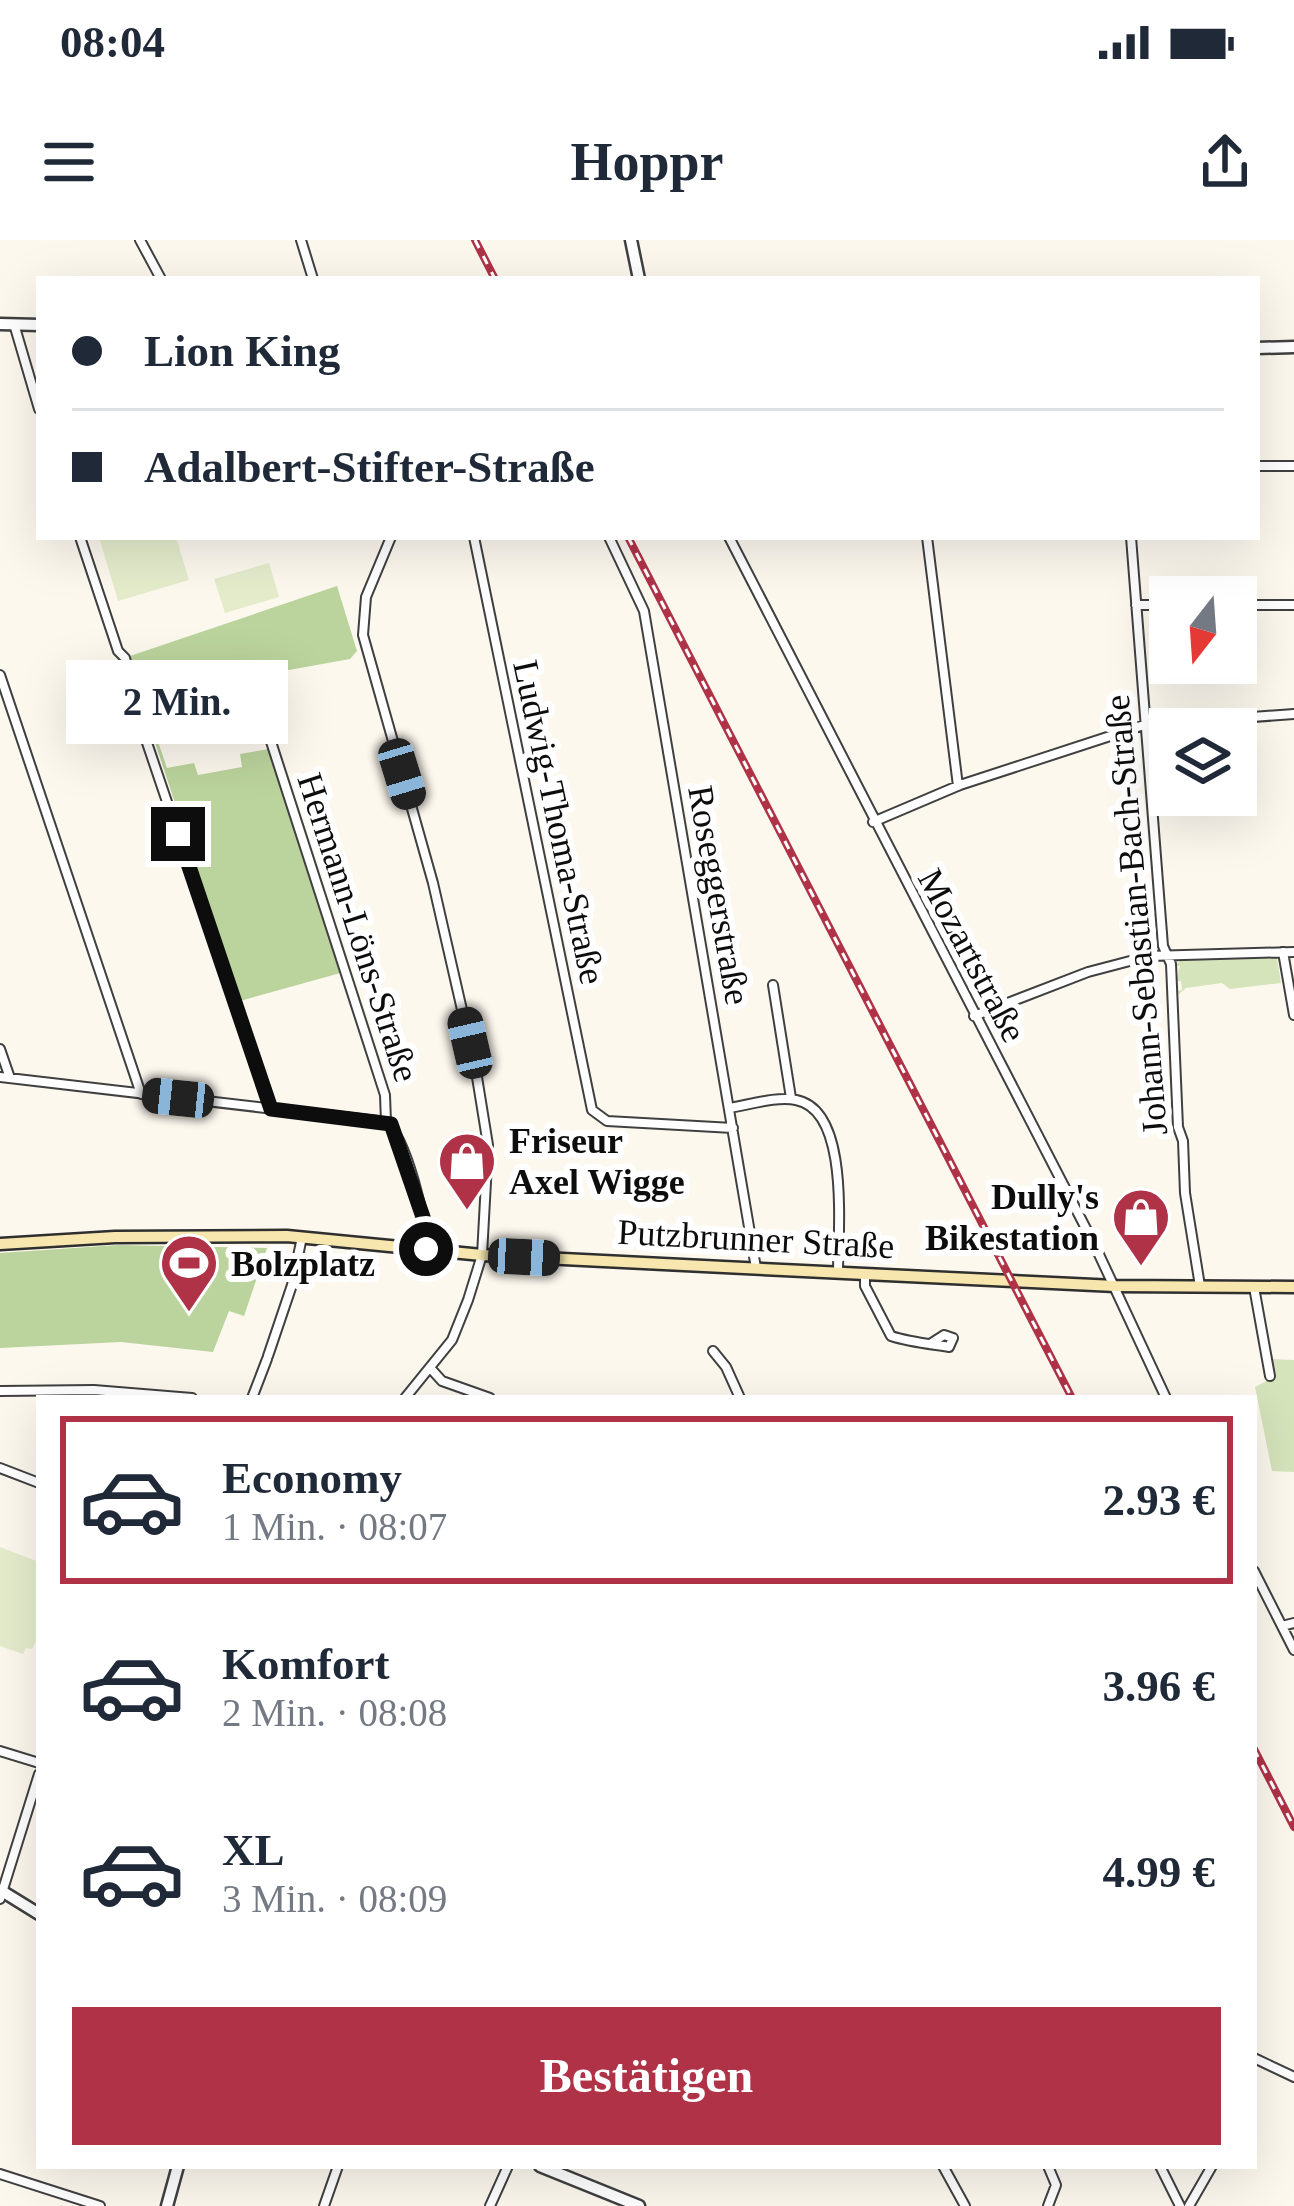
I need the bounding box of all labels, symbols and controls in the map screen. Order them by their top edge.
text: 08:04 [60,17,165,67]
icon: menu [36,129,102,195]
icon: share [1192,129,1258,195]
text: Hoppr [570,132,724,192]
text: Lion King [144,326,340,376]
text: Adalbert-Stifter-Straße [144,442,595,492]
north arrow [1149,576,1257,684]
map controls [1149,576,1257,816]
street label: Ludwig-Thoma-Straße [505,657,613,988]
callout: 2 Min. [67,660,289,744]
text: 2 Min. [123,680,231,723]
street label: Johann-Sebastian-Bach-Straße [1097,693,1175,1137]
button: layers [1149,708,1257,816]
car [374,734,430,814]
street label: Hermann-Löns-Straße [289,768,427,1087]
street label: Roseggerstraße [680,782,758,1008]
route end [151,807,205,861]
street label: Mozartstraße [910,862,1034,1049]
car [444,1004,496,1082]
car [140,1076,216,1120]
place label: Friseur Axel Wigge [509,1121,685,1202]
shop icon: Friseur Axel Wigge [436,1130,498,1212]
place label: Dully's Bikestation [925,1177,1099,1258]
shop icon: Dully's Bikestation [1110,1186,1172,1268]
street label: Putzbrunner Straße [617,1212,895,1266]
route start [399,1222,453,1276]
sports icon: Bolzplatz [158,1232,220,1314]
car [487,1237,561,1277]
place label: Bolzplatz [231,1244,375,1284]
icon: car [78,1446,186,1554]
text: Economy [222,1453,402,1503]
text: 2.93 € [1103,1475,1215,1525]
text: 1 Min. · 08:07 [222,1505,447,1548]
icon: car [78,1632,186,1740]
text: Komfort [222,1639,389,1689]
text: 3.96 € [1103,1661,1215,1711]
text: 2 Min. · 08:08 [222,1691,447,1734]
icon: car [78,1818,186,1926]
text: XL [222,1825,285,1875]
text: 4.99 € [1103,1847,1215,1897]
text: 3 Min. · 08:09 [222,1877,447,1920]
button: Bestätigen [72,2007,1221,2145]

